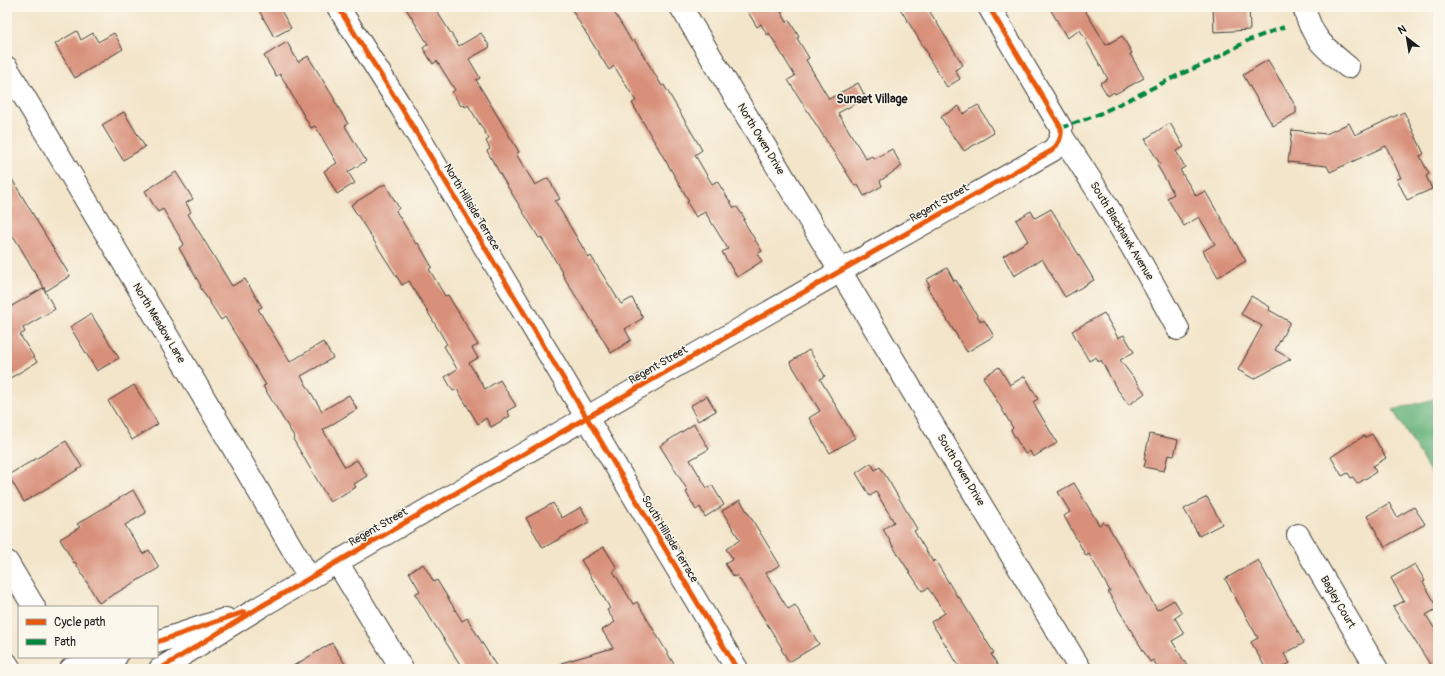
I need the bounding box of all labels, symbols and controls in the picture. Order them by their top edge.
north arrow [1387,18,1427,58]
text: N [1396,22,1409,37]
district label: Sunset Village [837,92,909,107]
street label: North Owen Drive [735,101,788,178]
street label: North Hillside Terrace [441,161,503,253]
street label: South Blackhawk Avenue [1087,179,1157,283]
street label: Regent Street [907,181,971,225]
street label: North Meadow Lane [130,281,188,366]
street label: Regent Street [626,343,690,387]
street label: South Owen Drive [934,432,988,509]
street label: South Hillside Terrace [639,493,701,585]
street label: Regent Street [346,505,410,549]
street label: Bagley Court [1318,573,1359,631]
legend [18,606,158,658]
text: Cycle path [54,615,106,630]
text: Path [54,635,76,650]

